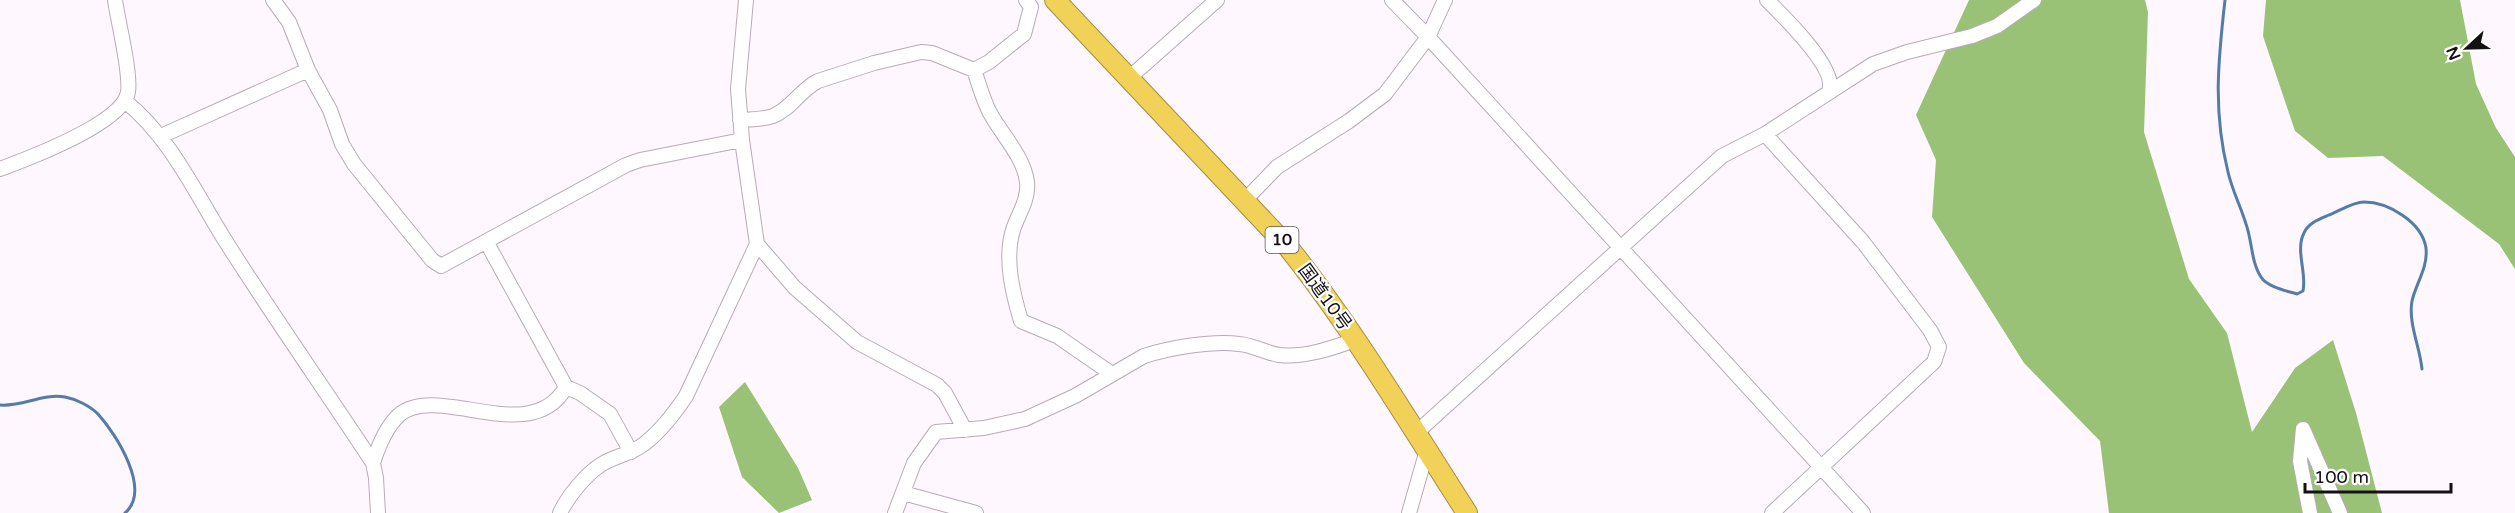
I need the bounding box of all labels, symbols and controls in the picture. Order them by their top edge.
north arrow [2437,18,2497,78]
text: N [2442,44,2466,63]
road number: 10 [1266,227,1298,253]
street label: 国道10号 [1294,260,1356,334]
scale bar [2305,456,2450,494]
text: 100 m [2314,466,2369,488]

